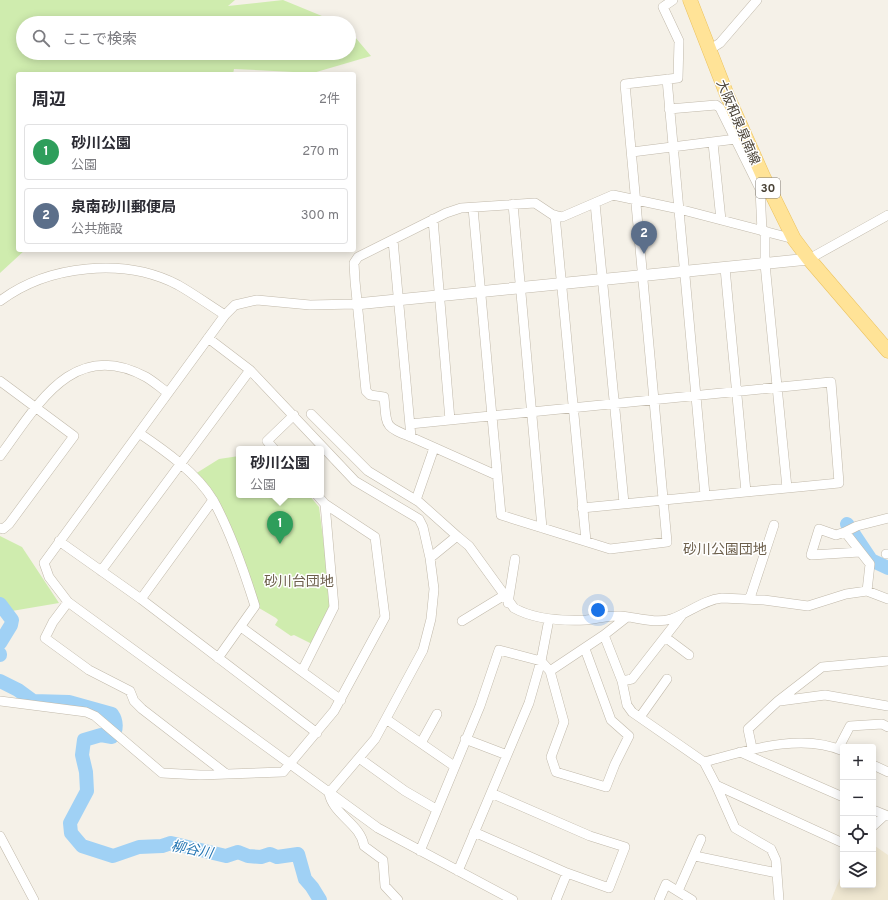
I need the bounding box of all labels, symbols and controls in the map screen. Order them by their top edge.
search box [16,16,356,60]
icon: search [30,27,52,49]
text: ここで検索 [62,31,137,50]
street label: 大阪和泉泉南線 [712,77,763,168]
text: 周辺 [32,90,66,112]
text: 2件 [319,92,340,108]
text: 砂川公園 [71,135,131,154]
text: 1 [43,144,49,160]
text: 270 m [302,144,339,160]
text: 公園 [71,158,97,174]
road number: 30 [756,178,780,198]
text: 泉南砂川郵便局 [71,199,176,218]
text: 2 [42,208,50,224]
text: 300 m [301,208,339,224]
pin: 2 [631,221,657,254]
text: 公共施設 [71,222,123,238]
popup [236,446,324,498]
text: 砂川公園 [250,455,310,474]
text: 公園 [250,478,276,494]
pin: 1 [267,511,293,544]
district label: 砂川公園団地 [683,542,767,559]
district label: 砂川台団地 [264,573,334,591]
your location [588,600,608,620]
map controls [840,744,876,888]
button: + [840,744,876,780]
button: − [840,780,876,816]
button: locate [840,816,876,852]
water label: 柳谷川 [169,838,216,863]
button: layers [840,852,876,888]

